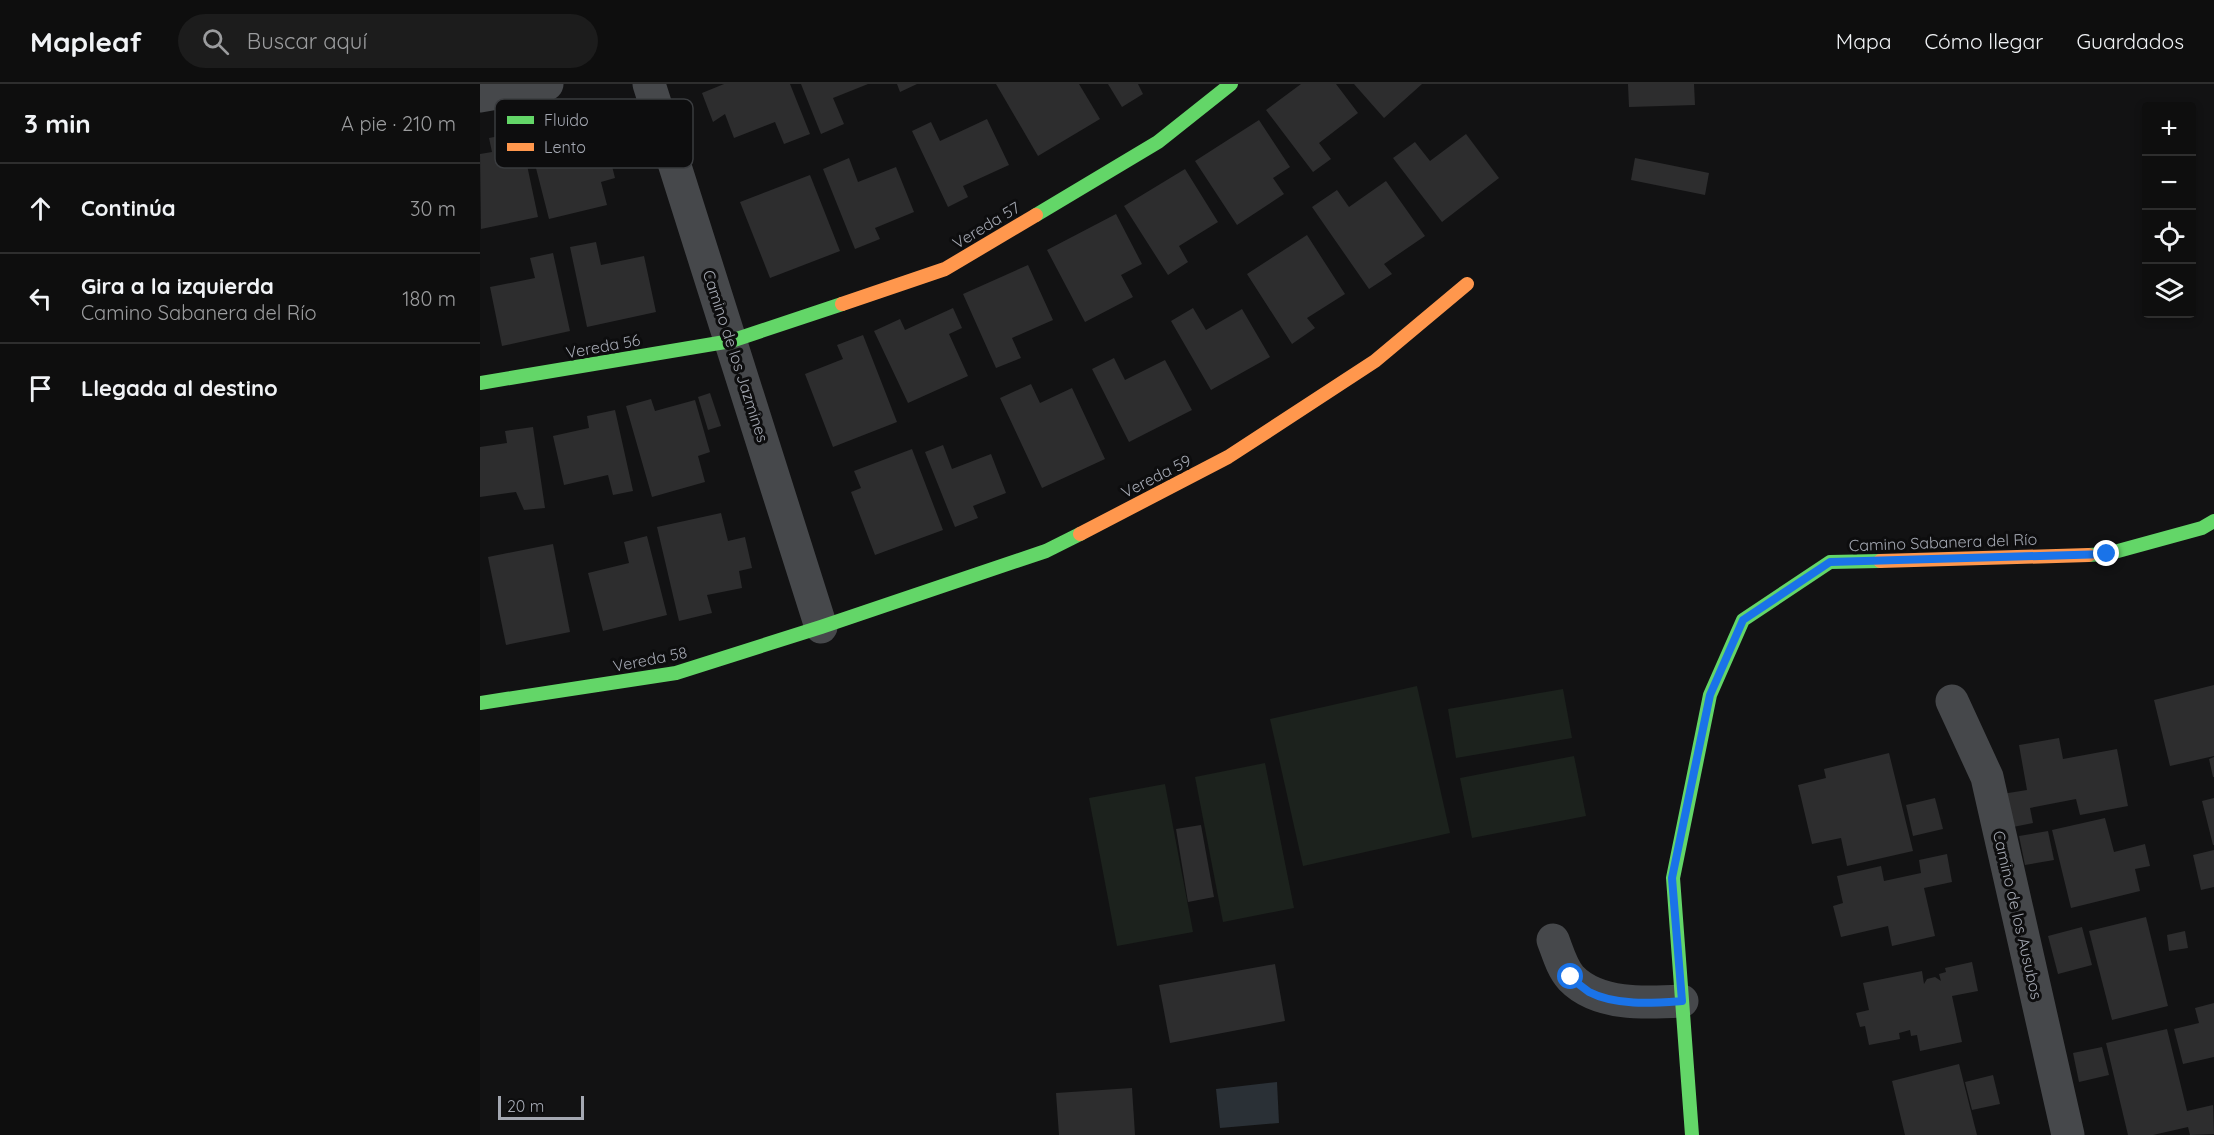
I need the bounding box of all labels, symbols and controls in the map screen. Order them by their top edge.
search box [178,14,598,68]
text: Mapleaf [30,24,142,59]
icon: search [199,25,232,58]
text: Buscar aquí [247,27,367,55]
text: Mapa [1836,28,1891,54]
text: Cómo llegar [1924,28,2043,54]
text: Guardados [2076,28,2184,54]
legend [495,99,693,168]
map controls [2142,102,2196,318]
button: + [2142,102,2196,156]
text: 3 min [24,107,91,140]
text: Fluido [544,110,589,130]
text: A pie · 210 m [341,111,456,136]
text: Lento [544,137,586,157]
button: − [2142,156,2196,210]
icon: ahead [24,192,57,225]
text: Continúa [81,194,176,222]
text: 30 m [410,196,456,221]
street label: Vereda 57 [949,197,1023,253]
button: locate [2142,210,2196,264]
button: layers [2142,264,2196,318]
street label: Camino de los Jazmines [699,267,773,445]
text: Gira a la izquierda [81,272,274,300]
icon: left [24,282,57,315]
text: 180 m [402,286,456,311]
text: Camino Sabanera del Río [81,300,317,325]
street label: Vereda 56 [564,330,642,362]
icon: arrive [24,372,57,405]
text: Llegada al destino [81,374,278,402]
street label: Vereda 59 [1118,450,1194,502]
street label: Camino Sabanera del Río [1848,529,2038,555]
route end [2093,540,2119,566]
street label: Vereda 58 [611,642,689,676]
street label: Camino de los Ausubos [1989,829,2047,1001]
route start [1557,963,1583,989]
scale bar [498,1093,584,1120]
text: 20 m [507,1096,544,1116]

